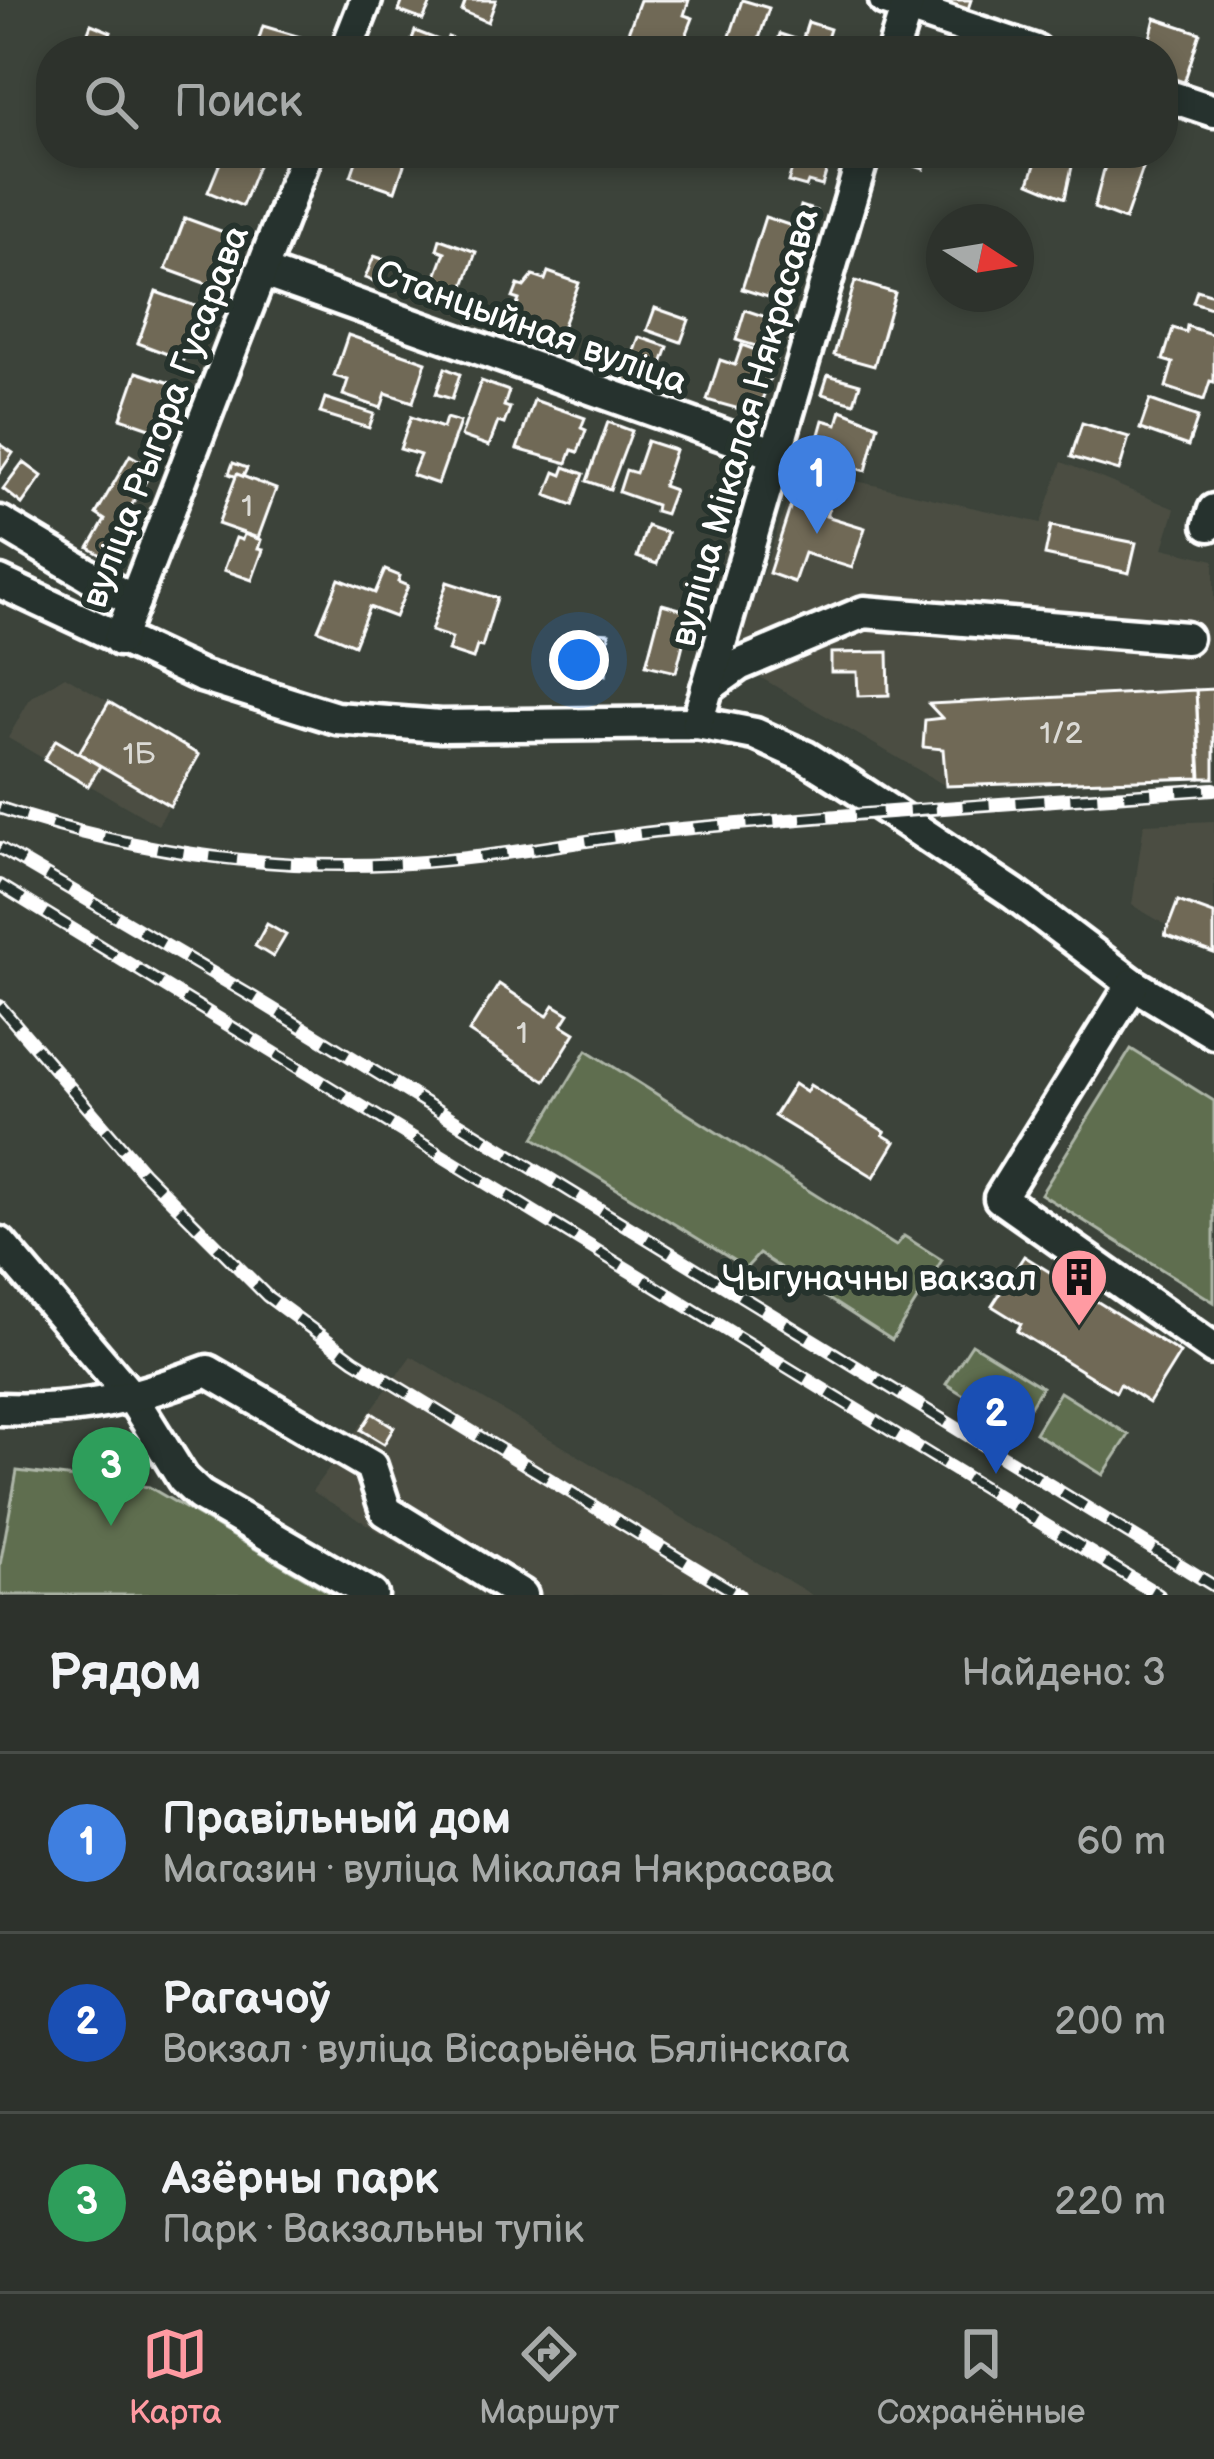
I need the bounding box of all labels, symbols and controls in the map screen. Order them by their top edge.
search box [36,36,1178,168]
icon: search [78,69,144,135]
text: Поиск [174,75,302,130]
street label: вуліца Мікалая Някрасава [662,204,829,652]
north arrow [926,204,1034,312]
street label: вуліца Рыгора Гусарава [74,220,259,614]
street label: Станцыйная вуліца [370,252,693,405]
pin: 1 [778,435,856,534]
house number: 1 [241,489,253,525]
your location [549,630,609,690]
house number: 1/2 [1040,716,1083,752]
house number: 1Б [123,737,155,773]
house number: 1 [516,1016,528,1052]
building icon: Чыгуначны вакзал [1048,1246,1110,1328]
place label: Чыгуначны вакзал [722,1258,1037,1301]
pin: 2 [957,1375,1035,1474]
pin: 3 [72,1427,150,1526]
text: Рядом [48,1643,202,1704]
text: Найдено: 3 [961,1650,1166,1697]
text: Правільный дом [162,1792,511,1847]
text: 1 [79,1819,95,1866]
text: 60 m [1076,1819,1166,1866]
text: Магазин · вуліца Мікалая Някрасава [162,1847,834,1894]
text: Рагачоў [162,1972,331,2027]
text: 2 [75,1999,99,2046]
text: 200 m [1054,1999,1166,2046]
text: Вокзал · вуліца Вісарыёна Бялінскага [162,2027,850,2074]
text: Азёрны парк [162,2152,438,2207]
text: 3 [76,2179,98,2226]
text: 220 m [1054,2179,1166,2226]
text: Парк · Вакзальны тупік [162,2207,584,2254]
tab: Карта [129,2321,222,2433]
tab: Маршрут [479,2321,619,2433]
tab: Сохранённые [877,2321,1085,2433]

